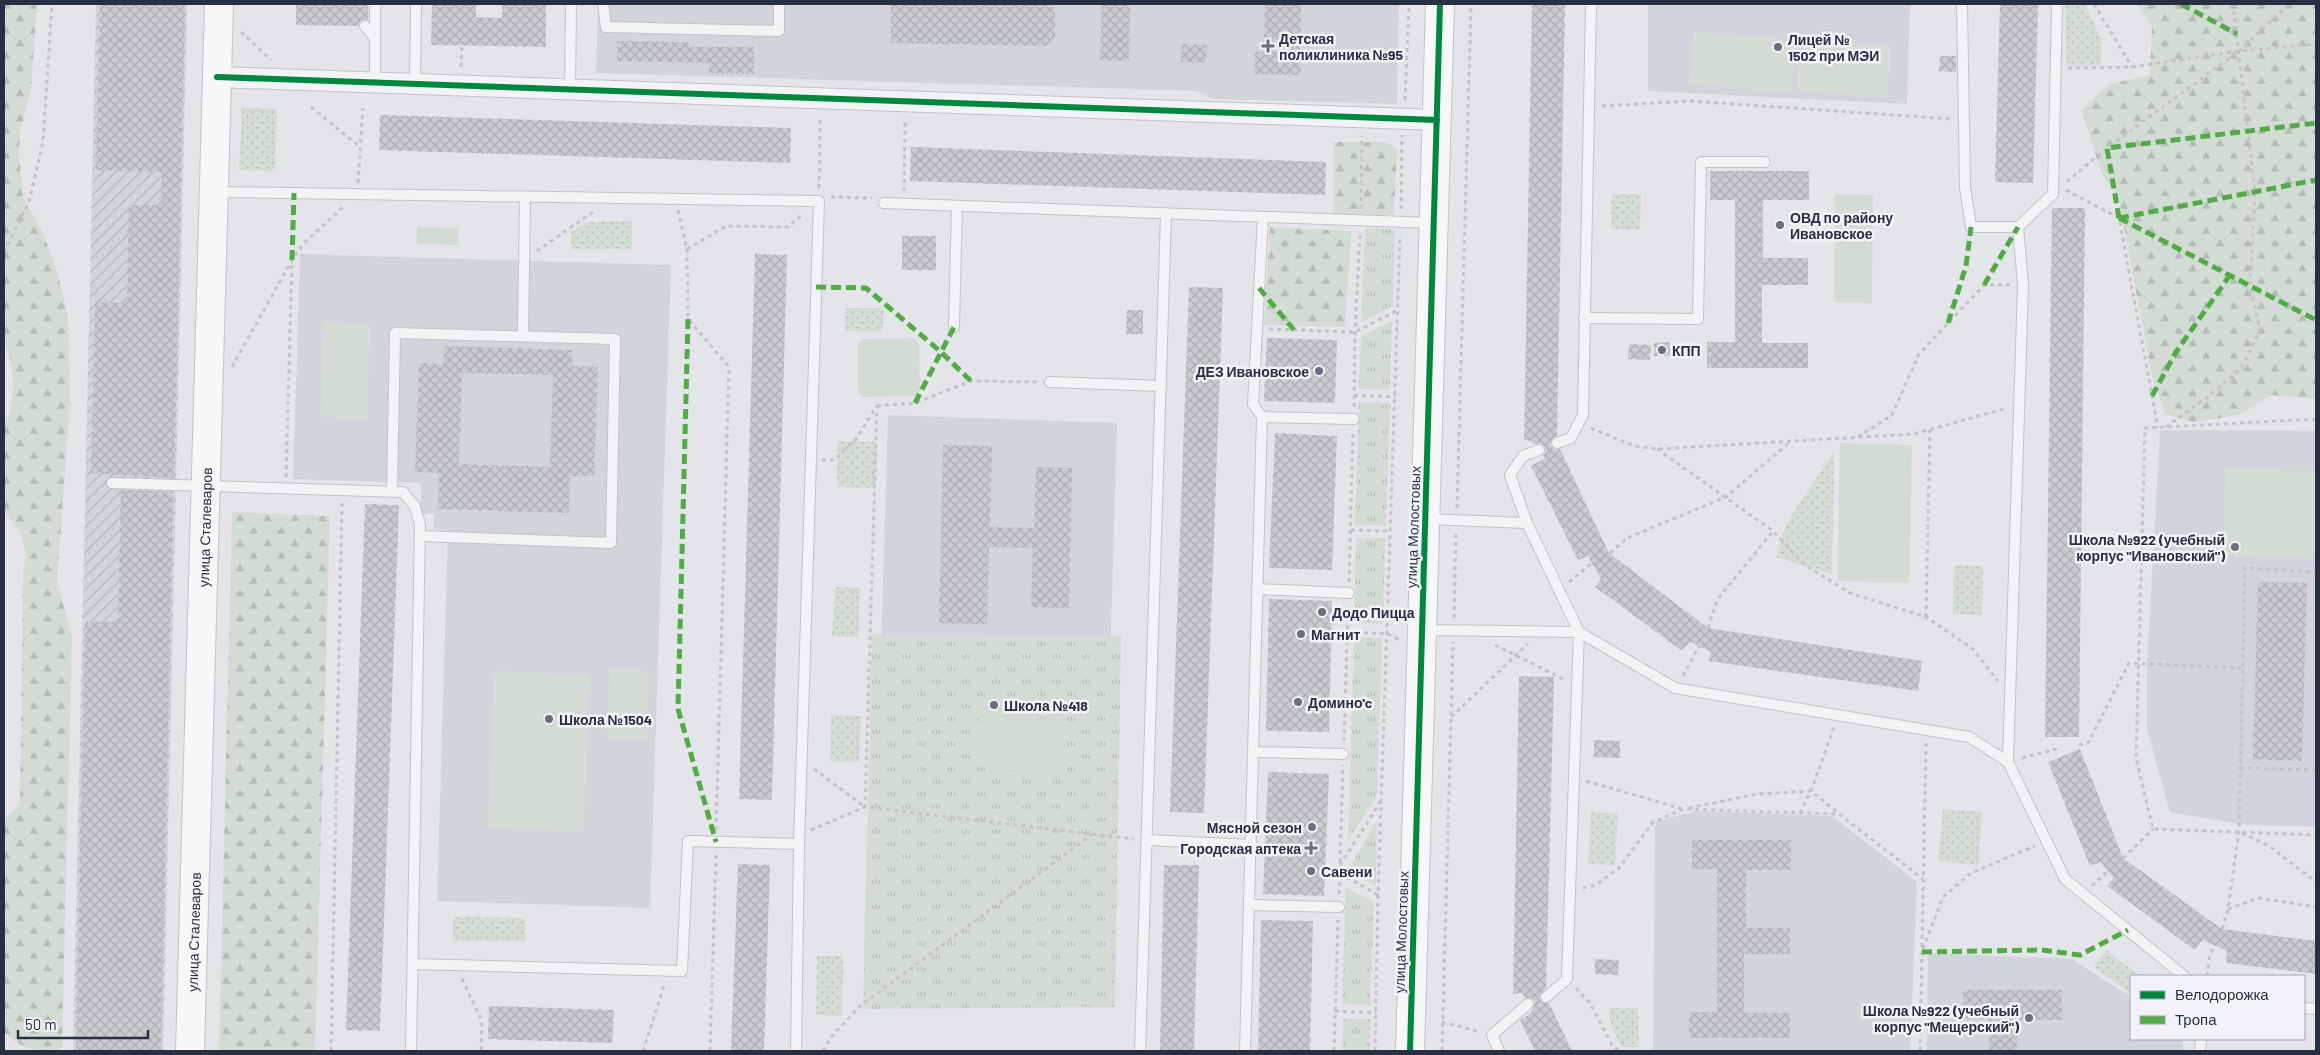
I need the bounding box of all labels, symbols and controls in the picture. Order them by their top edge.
place label: Детская поликлиника №95 [1279,30,1404,63]
place label: Лицей № 1502 при МЭИ [1788,31,1879,64]
marker: Детская поликлиника №95 [1261,39,1275,53]
marker: Лицей № 1502 при МЭИ [1772,41,1784,53]
place label: ОВД по району Ивановское [1790,209,1893,242]
marker: ОВД по району Ивановское [1774,219,1786,231]
place label: КПП [1672,342,1701,359]
marker: КПП [1656,344,1668,356]
place label: ДЕЗ Ивановское [1196,363,1309,380]
marker: ДЕЗ Ивановское [1313,365,1325,377]
street label: улица Молостовых [1402,466,1424,588]
street label: улица Сталеваров [194,467,215,587]
place label: Школа №922 (учебный корпус "Ивановский") [2069,531,2225,564]
marker: Школа №922 (учебный корпус "Ивановский") [2229,541,2241,553]
place label: Додо Пицца [1332,604,1415,621]
marker: Додо Пицца [1316,606,1328,618]
place label: Магнит [1311,626,1361,643]
marker: Магнит [1295,628,1307,640]
place label: Домино'c [1308,694,1373,711]
marker: Домино'c [1292,696,1304,708]
place label: Школа №418 [1004,697,1088,714]
marker: Школа №418 [988,699,1000,711]
place label: Школа №1504 [559,711,652,728]
marker: Школа №1504 [543,713,555,725]
place label: Мясной сезон [1207,819,1302,836]
marker: Мясной сезон [1306,821,1318,833]
place label: Городская аптека [1180,840,1301,857]
marker: Городская аптека [1305,842,1317,854]
place label: Савени [1321,863,1372,880]
marker: Савени [1305,865,1317,877]
street label: улица Молостовых [1390,871,1412,993]
street label: улица Сталеваров [183,872,203,992]
legend [2130,975,2305,1040]
text: Велодорожка [2175,985,2269,1003]
place label: Школа №922 (учебный корпус "Мещерский") [1863,1002,2019,1035]
scale bar [18,1008,148,1040]
text: Тропа [2175,1010,2217,1028]
marker: Школа №922 (учебный корпус "Мещерский") [2023,1012,2035,1024]
text: 50 m [25,1015,57,1033]

